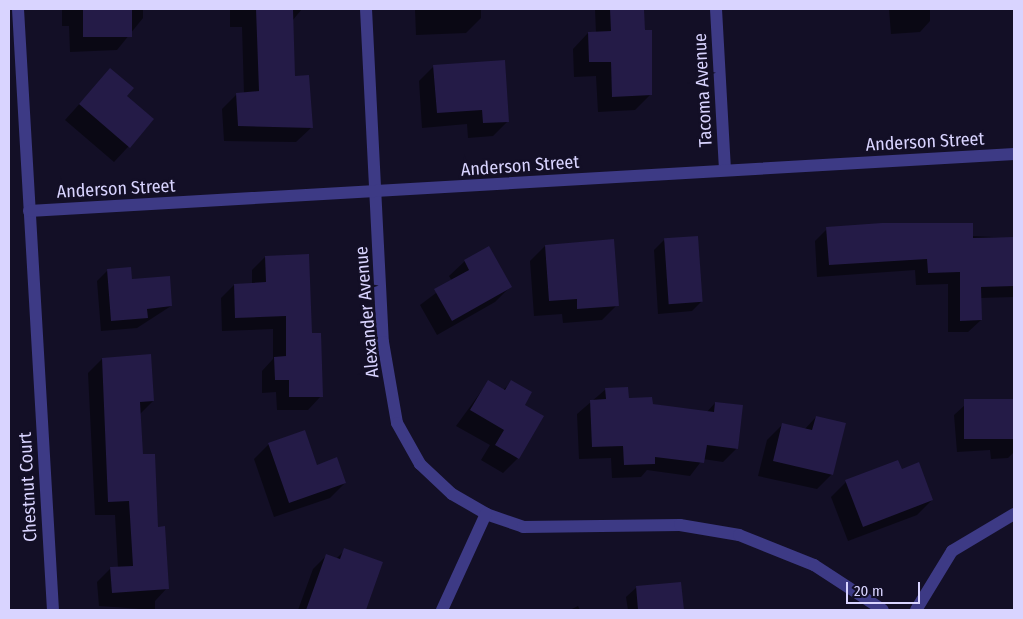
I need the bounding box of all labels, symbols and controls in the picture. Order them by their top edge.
street label: Tacoma Avenue [689,32,717,148]
street label: Anderson Street [865,128,985,156]
street label: Anderson Street [460,151,580,181]
street label: Anderson Street [56,175,176,203]
street label: Alexander Avenue [350,245,384,379]
street label: Chestnut Court [14,432,42,542]
scale bar [848,572,922,604]
text: 20 m [854,582,884,600]

